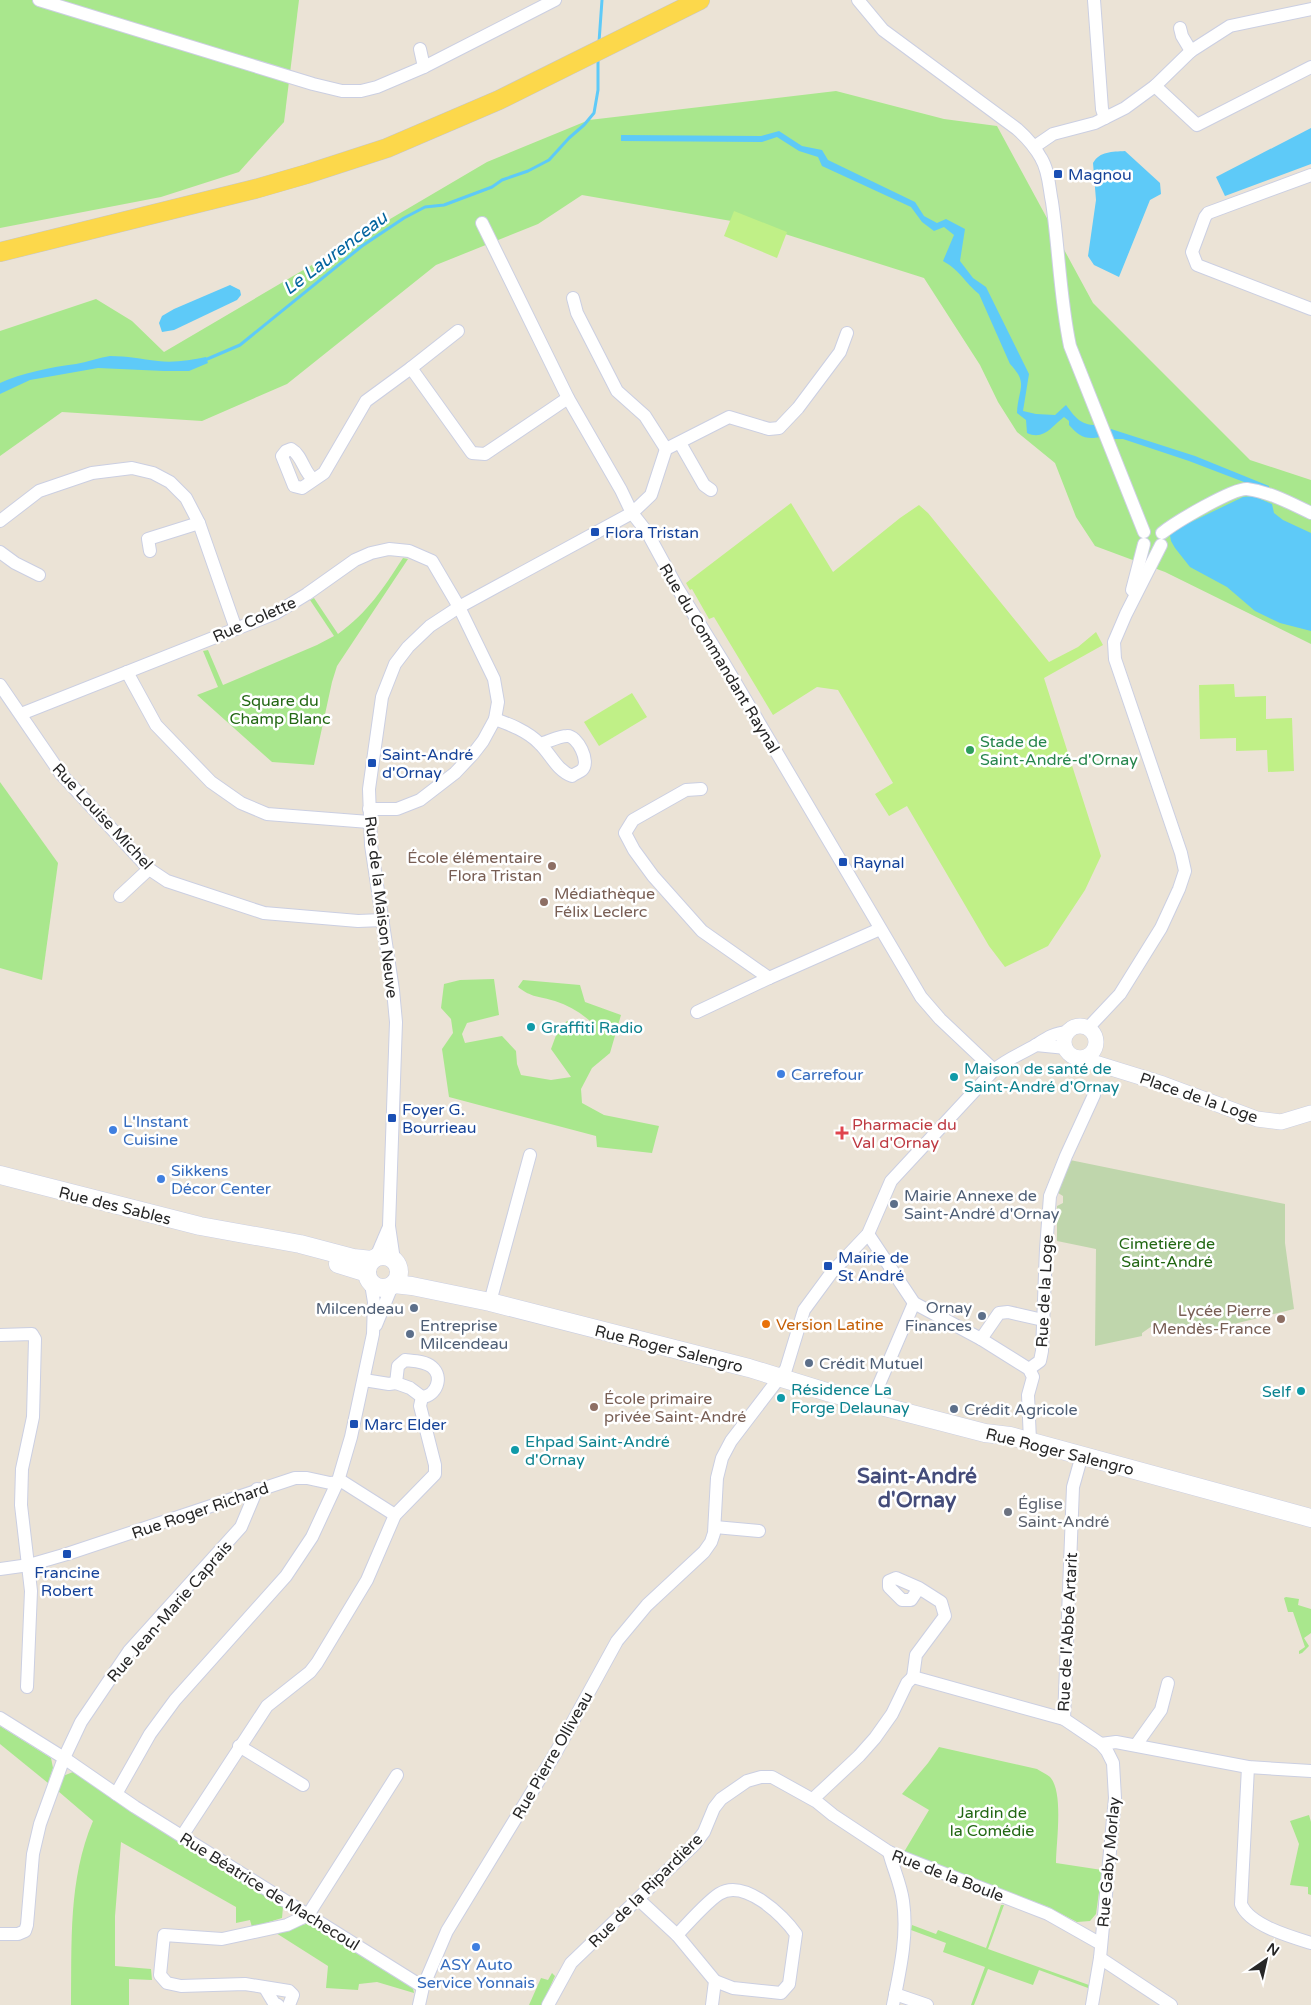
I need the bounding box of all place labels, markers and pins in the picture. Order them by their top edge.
place label: Magnou [1068,165,1132,185]
marker: Magnou [1052,168,1064,180]
place label: Flora Tristan [605,523,699,543]
marker: Flora Tristan [589,526,601,538]
place label: Stade de Saint-André-d'Ornay [980,732,1138,770]
marker: Stade de Saint-André-d'Ornay [964,744,976,756]
place label: Saint-André d'Ornay [382,745,473,783]
marker: Saint-André d'Ornay [366,757,378,769]
place label: École élémentaire Flora Tristan [407,848,542,886]
place label: Raynal [853,853,905,873]
marker: Raynal [837,856,849,868]
marker: École élémentaire Flora Tristan [546,860,558,872]
place label: Médiathèque Félix Leclerc [554,884,655,922]
marker: Médiathèque Félix Leclerc [538,896,550,908]
place label: Graffiti Radio [541,1018,643,1038]
marker: Graffiti Radio [525,1021,537,1033]
place label: Maison de santé de Saint-André d'Ornay [964,1059,1120,1097]
place label: Carrefour [791,1065,864,1085]
marker: Carrefour [775,1068,787,1080]
marker: Maison de santé de Saint-André d'Ornay [948,1071,960,1083]
place label: Foyer G. Bourrieau [402,1100,476,1138]
place label: L'Instant Cuisine [123,1112,188,1150]
marker: Foyer G. Bourrieau [386,1112,398,1124]
place label: Pharmacie du Val d'Ornay [852,1115,957,1153]
marker: L'Instant Cuisine [107,1124,119,1136]
marker: Pharmacie du Val d'Ornay [836,1127,848,1139]
place label: Sikkens Décor Center [171,1161,272,1199]
marker: Sikkens Décor Center [155,1173,167,1185]
place label: Mairie Annexe de Saint-André d'Ornay [904,1186,1060,1224]
marker: Mairie Annexe de Saint-André d'Ornay [888,1198,900,1210]
place label: Mairie de St André [838,1248,909,1286]
marker: Mairie de St André [822,1260,834,1272]
place label: Ornay Finances [905,1298,972,1336]
place label: Milcendeau [316,1299,404,1319]
place label: Lycée Pierre Mendès-France [1152,1301,1271,1339]
marker: Milcendeau [408,1302,420,1314]
marker: Ornay Finances [976,1310,988,1322]
marker: Lycée Pierre Mendès-France [1275,1313,1287,1325]
place label: Version Latine [776,1315,884,1335]
place label: Entreprise Milcendeau [420,1316,508,1354]
marker: Version Latine [760,1318,772,1330]
marker: Entreprise Milcendeau [404,1328,416,1340]
place label: Crédit Mutuel [819,1354,923,1374]
marker: Crédit Mutuel [803,1357,815,1369]
place label: Résidence La Forge Delaunay [791,1380,910,1418]
place label: Self [1262,1382,1292,1402]
marker: Self [1295,1385,1307,1397]
place label: École primaire privée Saint-André [604,1389,746,1427]
marker: Résidence La Forge Delaunay [775,1392,787,1404]
place label: Crédit Agricole [964,1400,1078,1420]
marker: École primaire privée Saint-André [588,1401,600,1413]
marker: Crédit Agricole [948,1403,960,1415]
place label: Marc Elder [364,1415,447,1435]
marker: Marc Elder [348,1418,360,1430]
place label: Ehpad Saint-André d'Ornay [525,1432,670,1470]
marker: Ehpad Saint-André d'Ornay [509,1444,521,1456]
place label: Église Saint-André [1018,1494,1109,1532]
marker: Église Saint-André [1002,1506,1014,1518]
marker: Francine Robert [61,1548,73,1560]
place label: Francine Robert [34,1563,100,1601]
marker: ASY Auto Service Yonnais [470,1941,482,1953]
place label: ASY Auto Service Yonnais [417,1955,535,1993]

